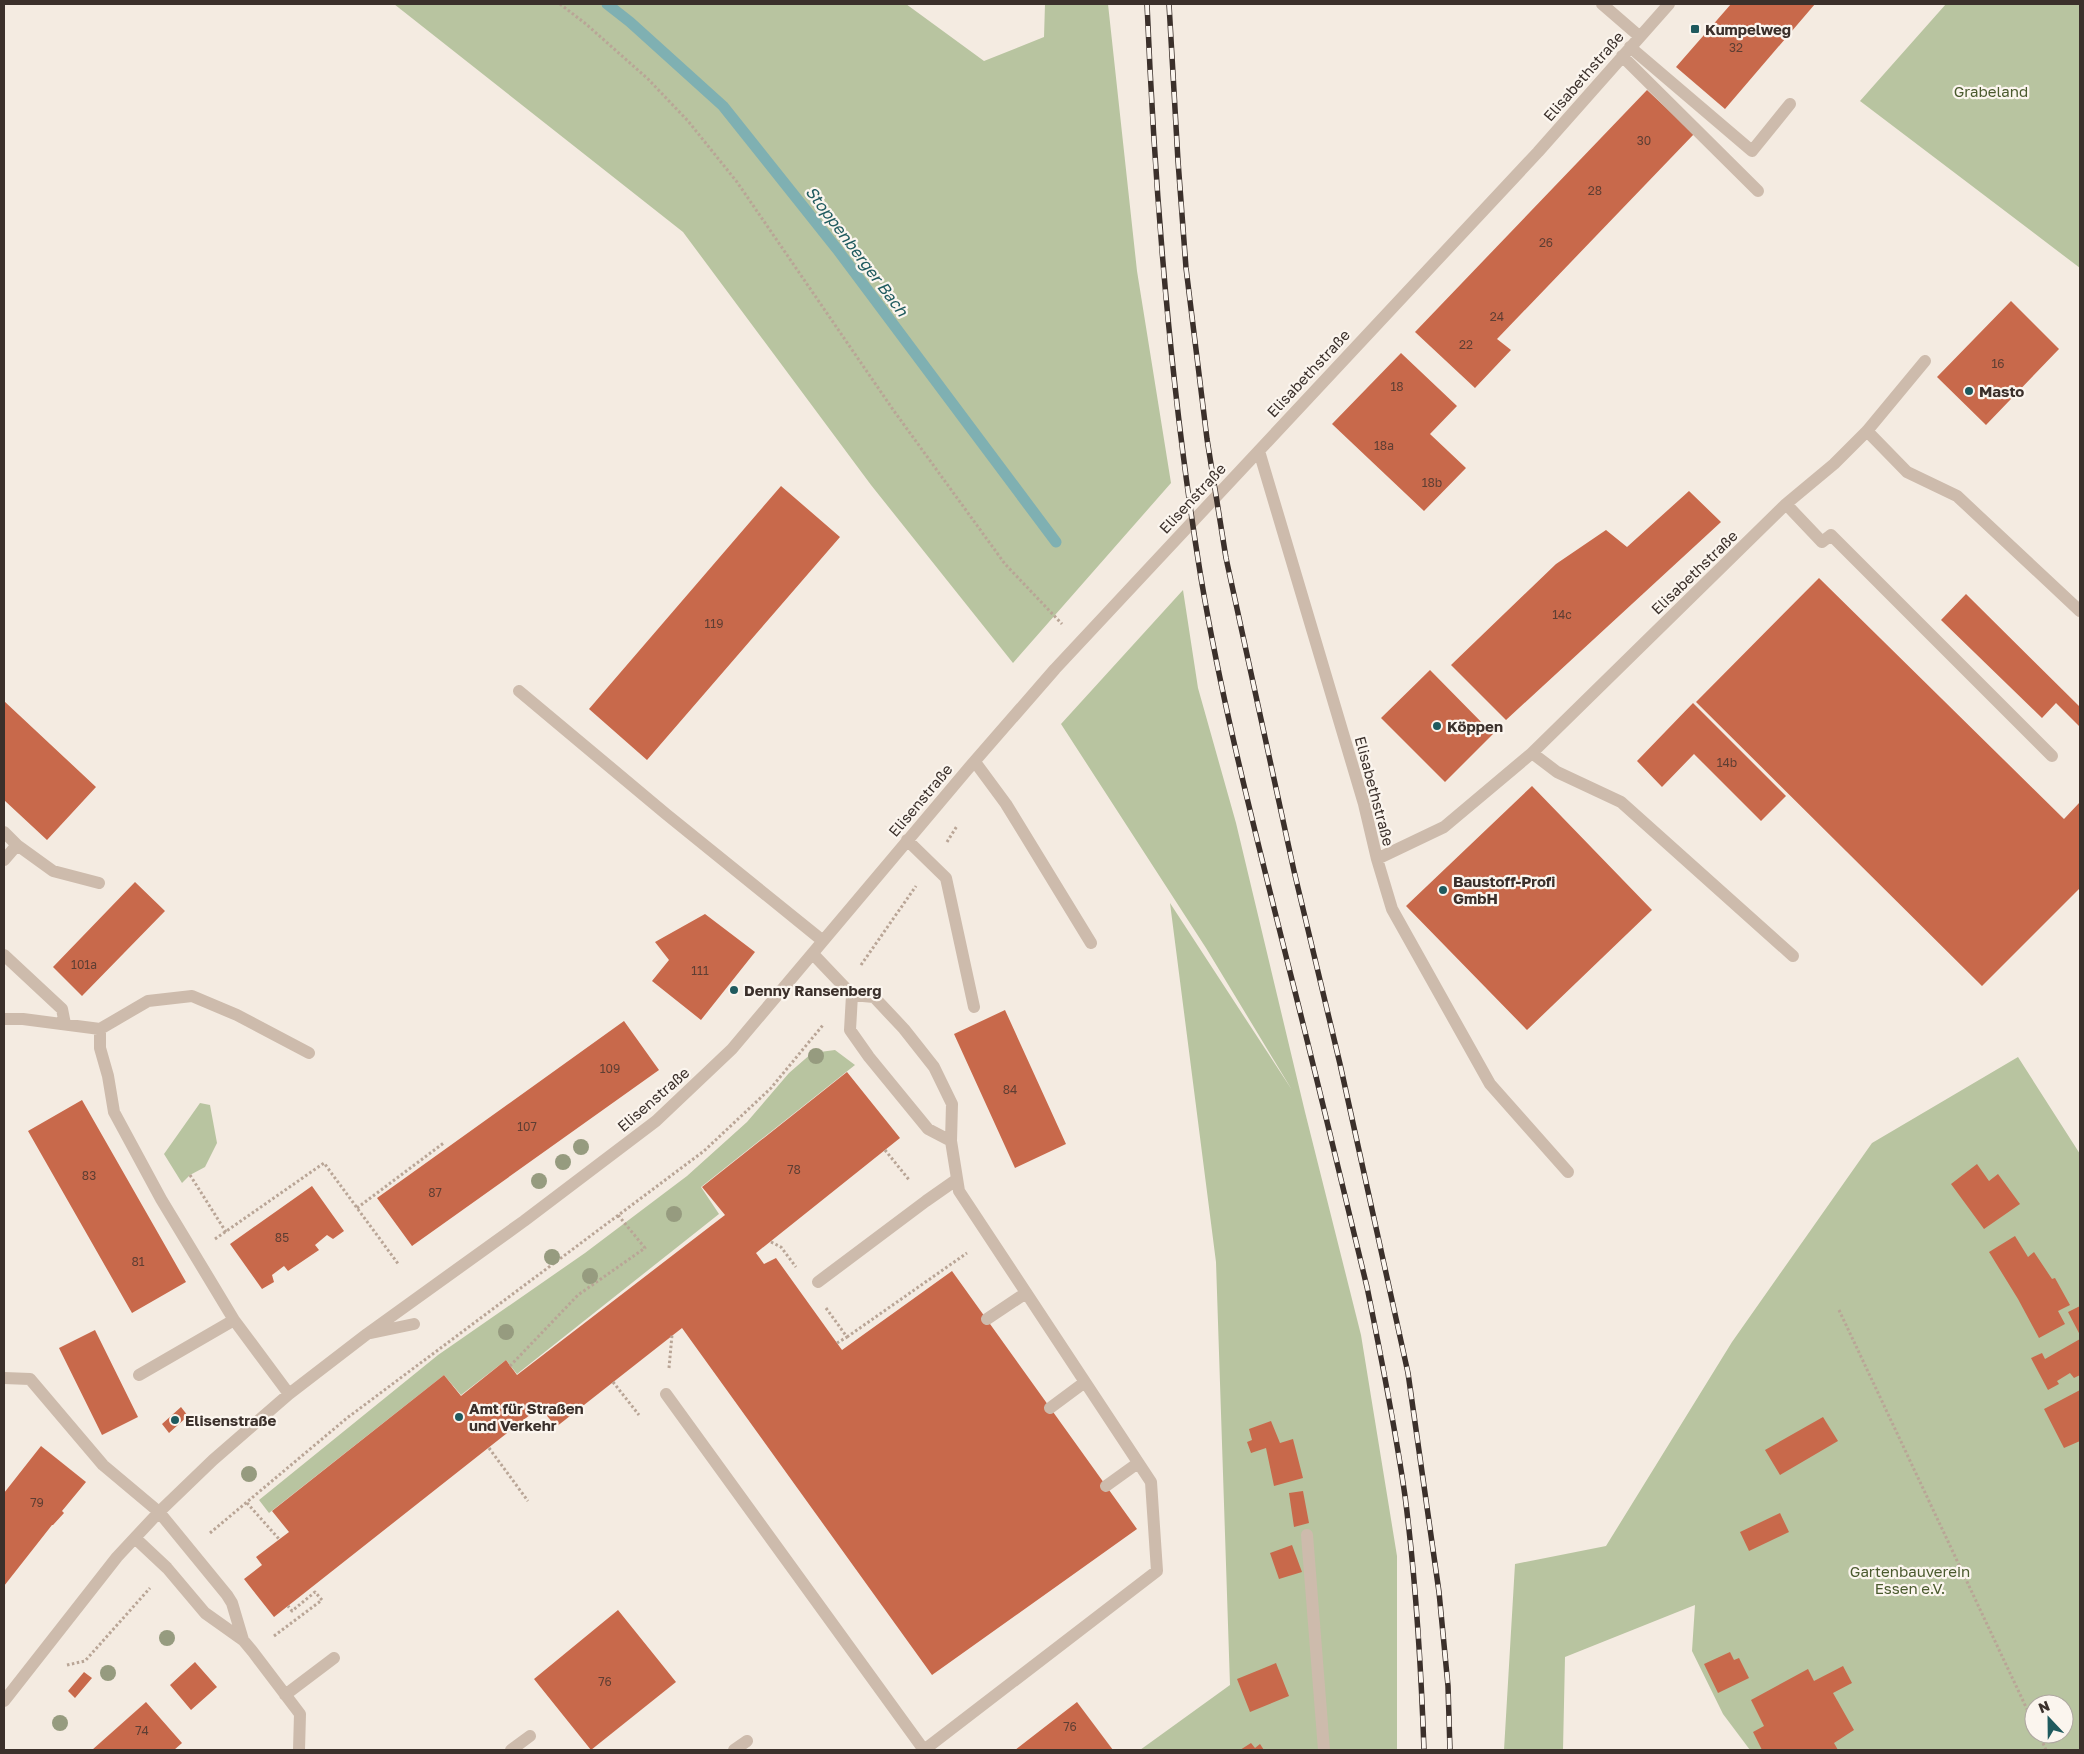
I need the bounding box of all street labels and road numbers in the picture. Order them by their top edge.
street label: Elisabethstraße [1539,27,1627,125]
street label: Elisabethstraße [1263,325,1353,420]
street label: Elisenstraße [1155,459,1229,537]
street label: Elisabethstraße [1647,526,1741,618]
street label: Elisabethstraße [1352,734,1398,848]
street label: Elisenstraße [884,760,956,840]
street label: Elisenstraße [613,1063,693,1135]

